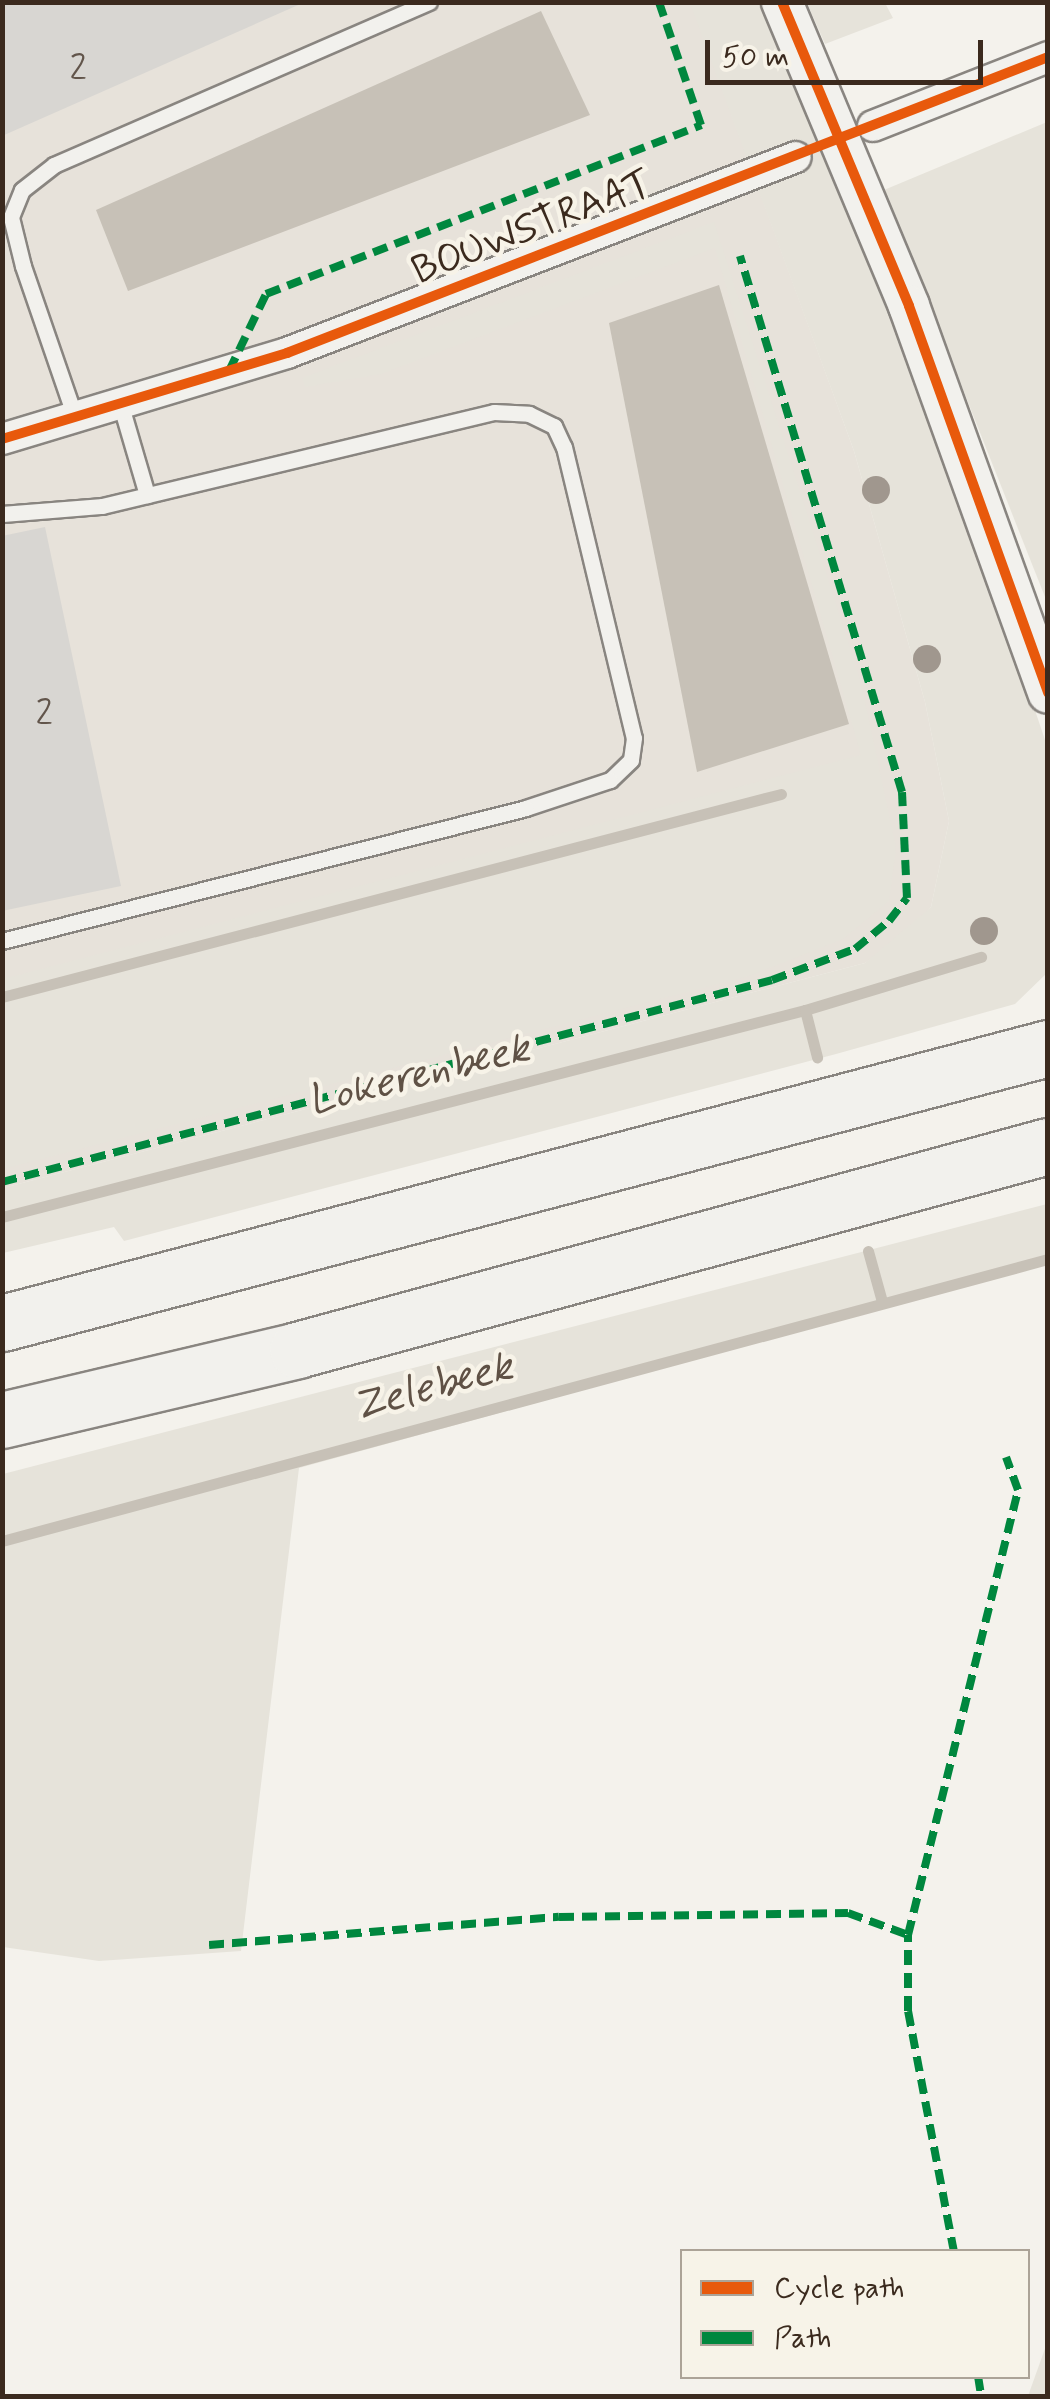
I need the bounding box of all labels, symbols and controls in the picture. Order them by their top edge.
scale bar [710,20,988,82]
text: 50 m [722,38,789,77]
house number: 2 [69,48,87,90]
street label: BOUWSTRAAT [405,160,659,296]
house number: 2 [35,693,53,735]
water label: Lokerenbeek [303,1024,535,1128]
water label: Zelebeek [347,1342,519,1434]
legend [680,2249,1030,2379]
text: Cycle path [774,2269,905,2308]
text: Path [774,2319,832,2358]

